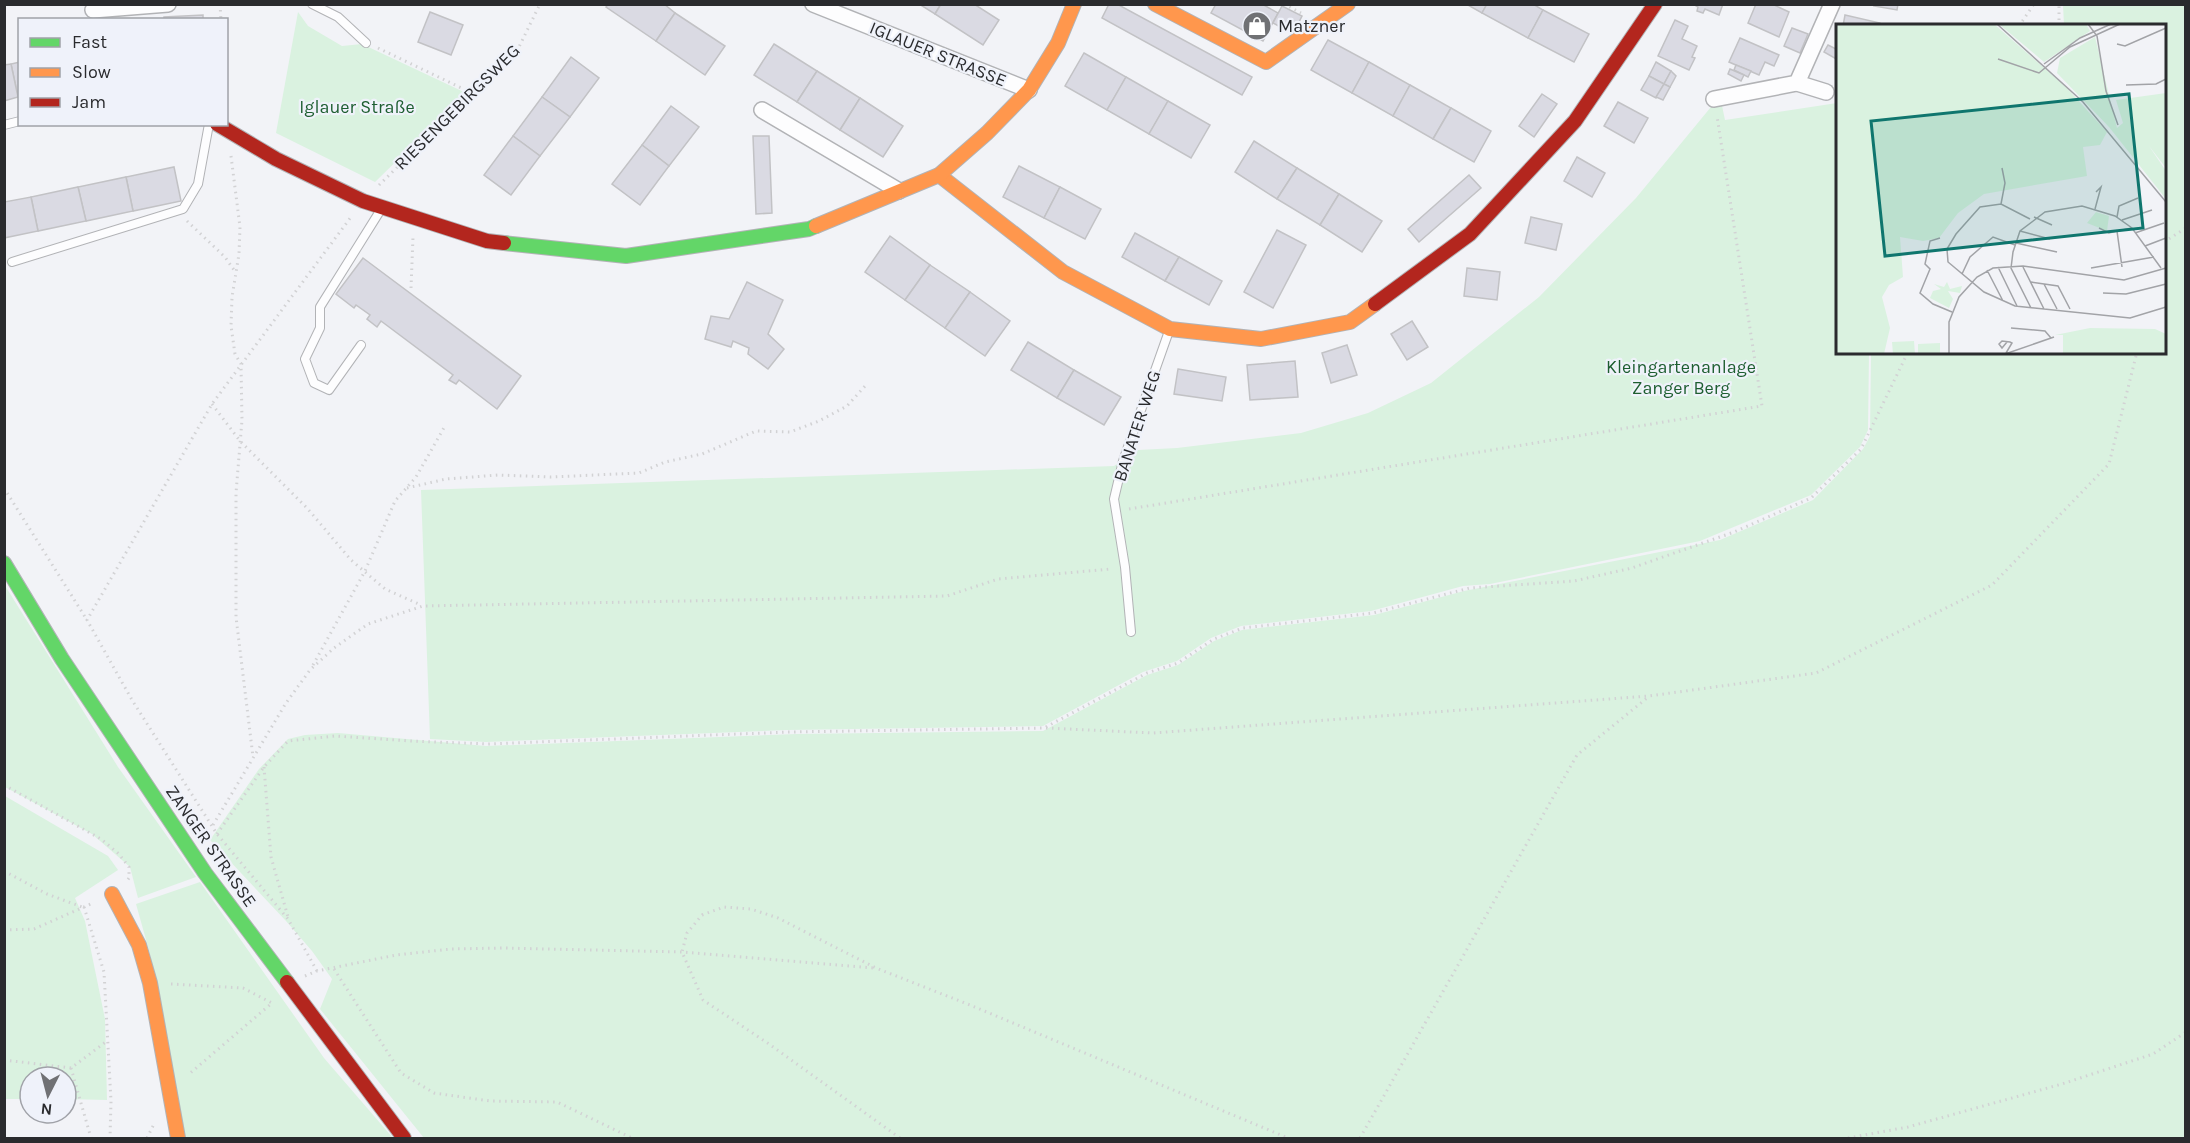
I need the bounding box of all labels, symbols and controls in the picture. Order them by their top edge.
shop icon: Matzner [1241,10,1273,42]
place label: Matzner [1278,15,1346,37]
street label: IGLAUER STRASSE [866,17,1010,91]
legend [18,18,228,126]
inset map [1836,24,2166,354]
text: Fast [72,31,107,53]
street label: RIESENGEBIRGSWEG [390,40,524,174]
text: Slow [72,61,111,83]
text: Jam [72,91,106,113]
park label: Iglauer Straße [299,96,415,118]
park label: Kleingartenanlage Zanger Berg [1606,356,1756,399]
street label: BANATER WEG [1109,368,1165,484]
street label: ZANGER STRASSE [161,781,261,911]
north arrow [18,1065,78,1125]
text: N [40,1099,53,1119]

